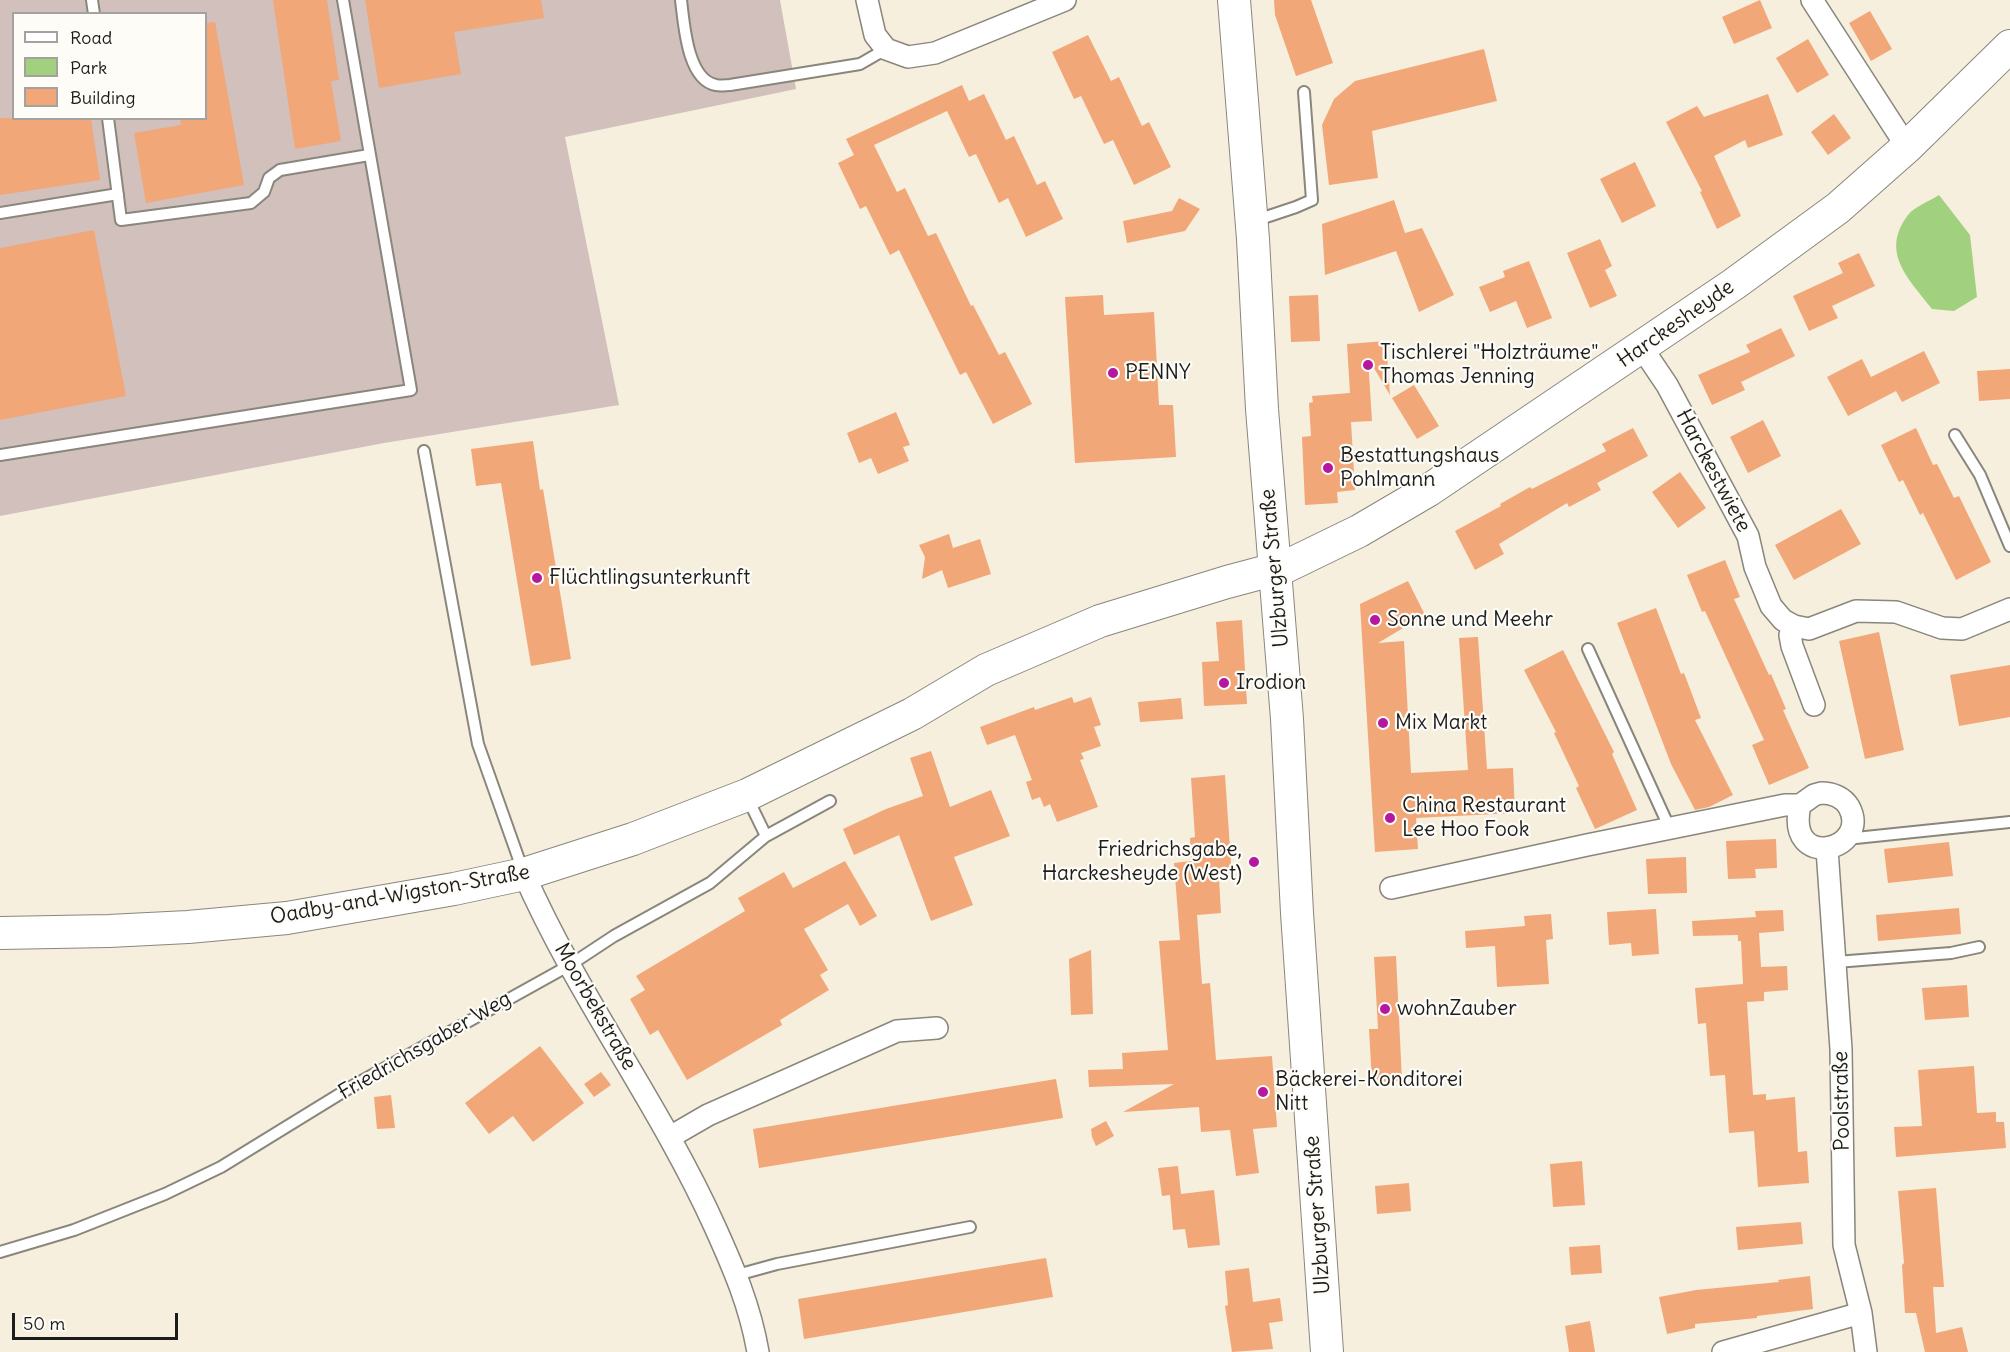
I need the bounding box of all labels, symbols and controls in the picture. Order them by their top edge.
legend [12,12,207,120]
text: Road [70,26,112,49]
text: Park [70,56,107,79]
text: Building [70,86,135,109]
street label: Harckesheyde [1613,275,1739,373]
place label: Tischlerei "Holzträume" Thomas Jenning [1380,340,1598,390]
marker: Tischlerei "Holzträume" Thomas Jenning [1361,358,1375,372]
place label: PENNY [1125,360,1191,386]
marker: PENNY [1106,366,1120,380]
street label: Harckestwiete [1670,405,1756,537]
place label: Bestattungshaus Pohlmann [1340,443,1499,493]
marker: Bestattungshaus Pohlmann [1321,461,1335,475]
street label: Ulzburger Straße [1256,488,1294,648]
place label: Flüchtlingsunterkunft [549,565,750,591]
marker: Flüchtlingsunterkunft [530,571,544,585]
place label: Sonne und Meehr [1387,607,1553,633]
marker: Sonne und Meehr [1368,613,1382,627]
place label: Irodion [1236,670,1306,696]
marker: Irodion [1217,676,1231,690]
place label: Mix Markt [1395,710,1487,736]
marker: Mix Markt [1376,716,1390,730]
place label: China Restaurant Lee Hoo Fook [1402,793,1566,843]
marker: China Restaurant Lee Hoo Fook [1383,811,1397,825]
place label: Friedrichsgabe, Harckesheyde (West) [1042,837,1242,887]
marker: Friedrichsgabe, Harckesheyde (West) [1247,855,1261,869]
street label: Oadby-and-Wigston-Straße [268,860,532,930]
street label: Moorbekstraße [548,939,642,1075]
street label: Friedrichsgaber Weg [334,986,516,1106]
place label: wohnZauber [1397,996,1517,1022]
marker: wohnZauber [1378,1002,1392,1016]
street label: Poolstraße [1829,1051,1855,1151]
place label: Bäckerei-Konditorei Nitt [1275,1067,1463,1117]
marker: Bäckerei-Konditorei Nitt [1256,1085,1270,1099]
street label: Ulzburger Straße [1300,1135,1336,1295]
scale bar [15,1301,182,1339]
text: 50 m [23,1312,65,1335]

